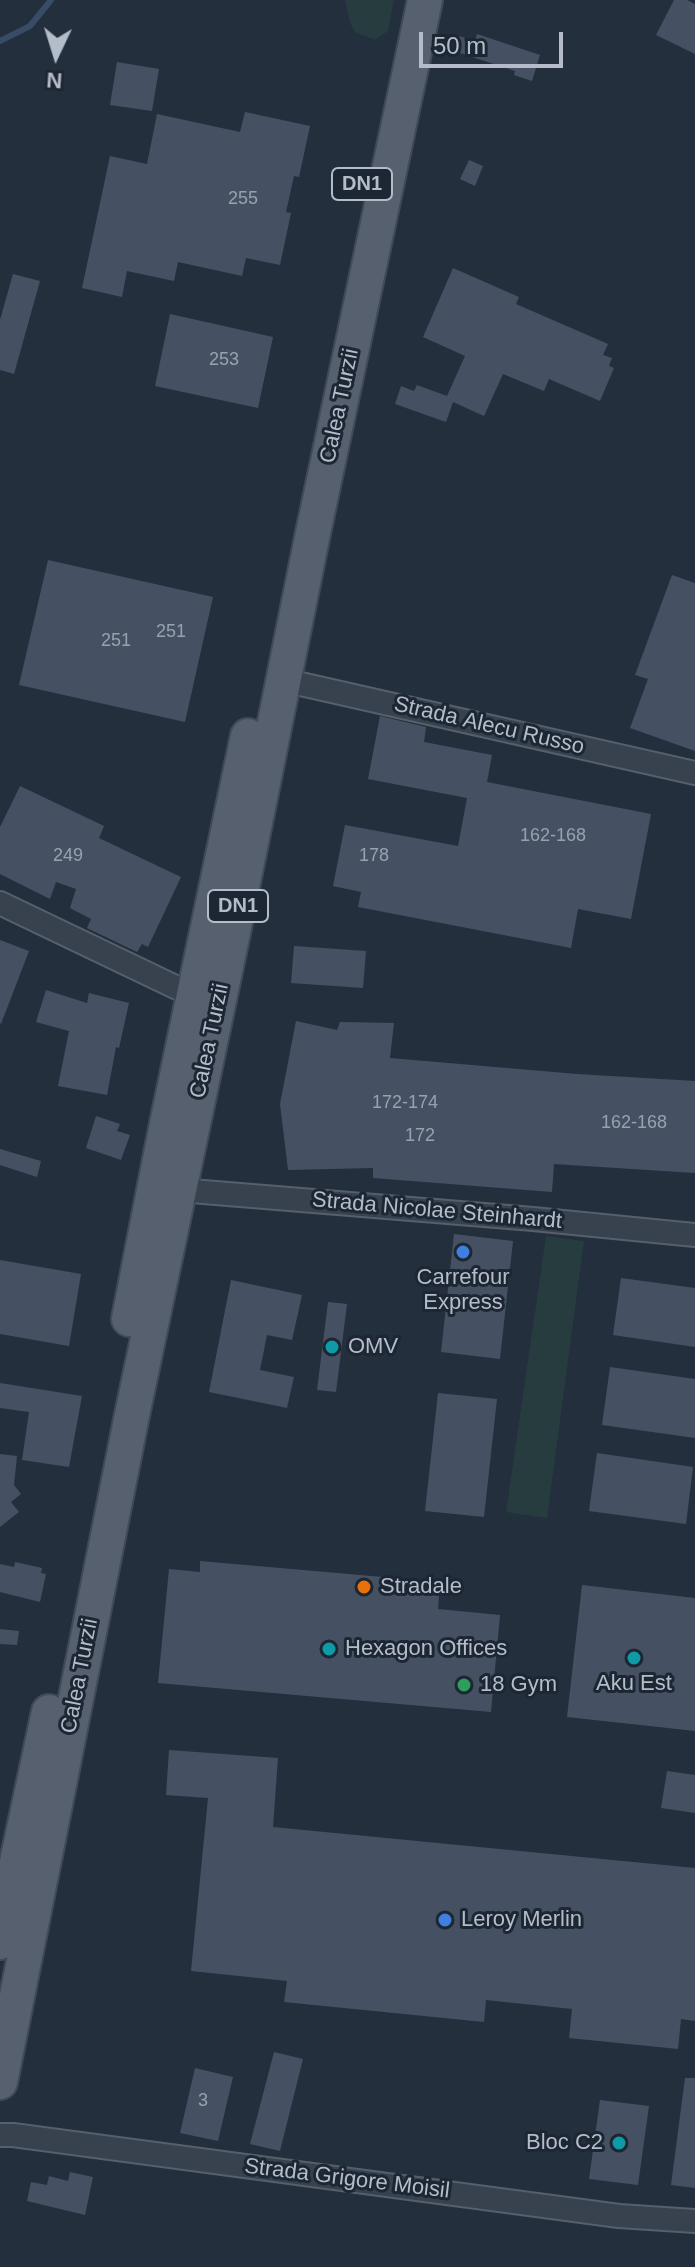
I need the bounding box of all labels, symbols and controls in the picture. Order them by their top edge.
north arrow [16,16,96,96]
scale bar [423,16,567,66]
text: 50 m [433,32,486,59]
text: N [46,67,63,93]
road number: DN1 [332,168,392,200]
house number: 255 [228,188,258,210]
street label: Calea Turzii [315,346,365,466]
house number: 253 [209,349,239,371]
house number: 251 [156,621,186,643]
house number: 251 [101,630,131,652]
street label: Strada Alecu Russo [391,691,587,761]
house number: 162-168 [520,825,586,847]
house number: 249 [53,845,83,867]
house number: 178 [359,845,389,867]
road number: DN1 [208,890,268,922]
street label: Calea Turzii [185,981,235,1101]
house number: 172-174 [372,1092,438,1114]
house number: 162-168 [601,1112,667,1134]
house number: 172 [405,1125,435,1147]
street label: Strada Nicolae Steinhardt [311,1187,563,1235]
marker: Carrefour Express [454,1243,472,1261]
place label: Carrefour Express [417,1265,509,1316]
place label: OMV [348,1334,398,1360]
marker: OMV [323,1338,341,1356]
place label: Stradale [380,1574,462,1600]
marker: Stradale [355,1578,373,1596]
street label: Calea Turzii [56,1616,104,1736]
place label: Hexagon Offices [345,1636,507,1662]
marker: Hexagon Offices [320,1640,338,1658]
marker: Aku Est [625,1649,643,1667]
place label: Aku Est [596,1671,672,1697]
place label: 18 Gym [480,1672,557,1698]
marker: 18 Gym [455,1676,473,1694]
place label: Leroy Merlin [461,1907,582,1933]
marker: Leroy Merlin [436,1911,454,1929]
house number: 3 [198,2090,208,2112]
place label: Bloc C2 [526,2130,603,2156]
marker: Bloc C2 [610,2134,628,2152]
street label: Strada Grigore Moisil [243,2153,451,2205]

